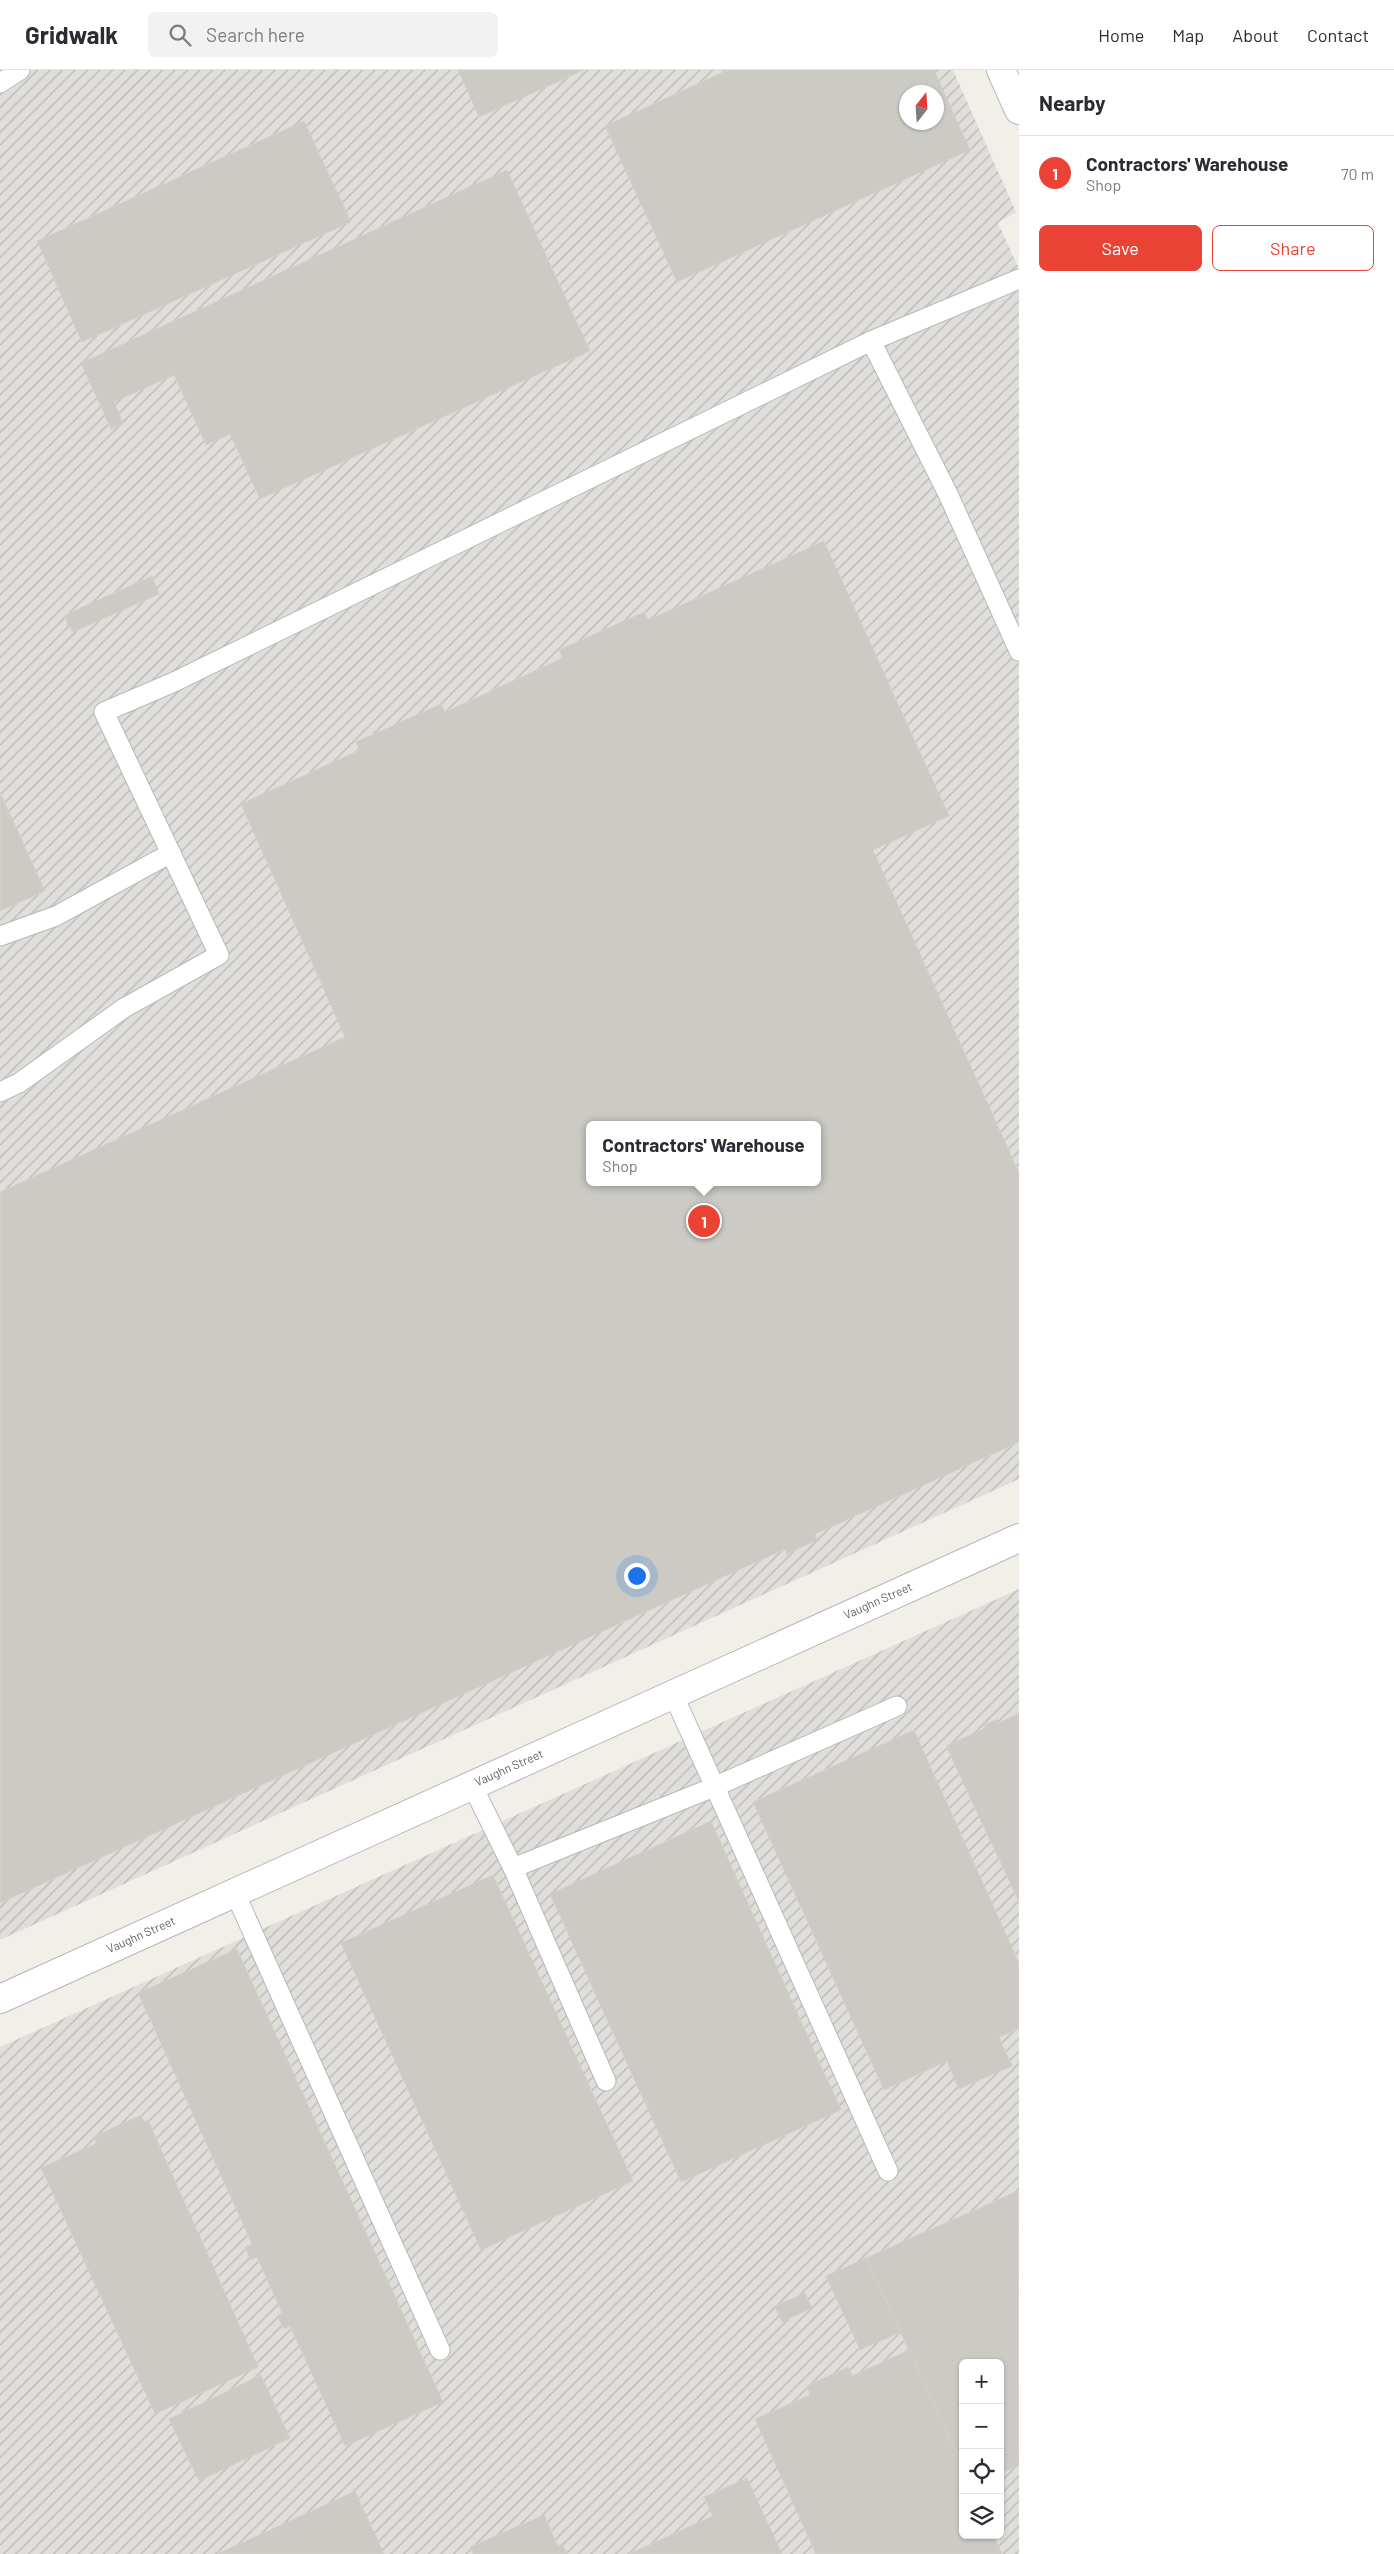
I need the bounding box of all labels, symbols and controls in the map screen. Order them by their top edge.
search box [148,12,498,57]
text: Gridwalk [25,20,118,49]
icon: search [166,21,194,49]
text: Search here [206,23,305,46]
text: Home [1098,24,1144,46]
text: Map [1172,24,1204,46]
text: About [1232,24,1279,46]
text: Contact [1307,24,1369,46]
north arrow [899,85,944,130]
text: Nearby [1039,90,1105,115]
text: Contractors' Warehouse [1086,152,1288,175]
text: 1 [1052,164,1058,183]
text: 70 m [1341,164,1374,183]
text: Shop [1086,175,1121,194]
button: Save [1039,225,1202,271]
button: Share [1212,225,1374,271]
popup [586,1121,821,1186]
text: Contractors' Warehouse [602,1133,805,1156]
text: Shop [602,1156,638,1175]
pin: 1 [688,1202,720,1240]
your location [624,1563,650,1589]
street label: Vaughn Street [841,1579,914,1621]
street label: Vaughn Street [472,1746,545,1788]
street label: Vaughn Street [104,1913,177,1955]
map controls [959,2359,1004,2539]
button: + [959,2359,1004,2404]
button: − [959,2404,1004,2449]
button: locate [959,2449,1004,2494]
button: layers [959,2494,1004,2539]

